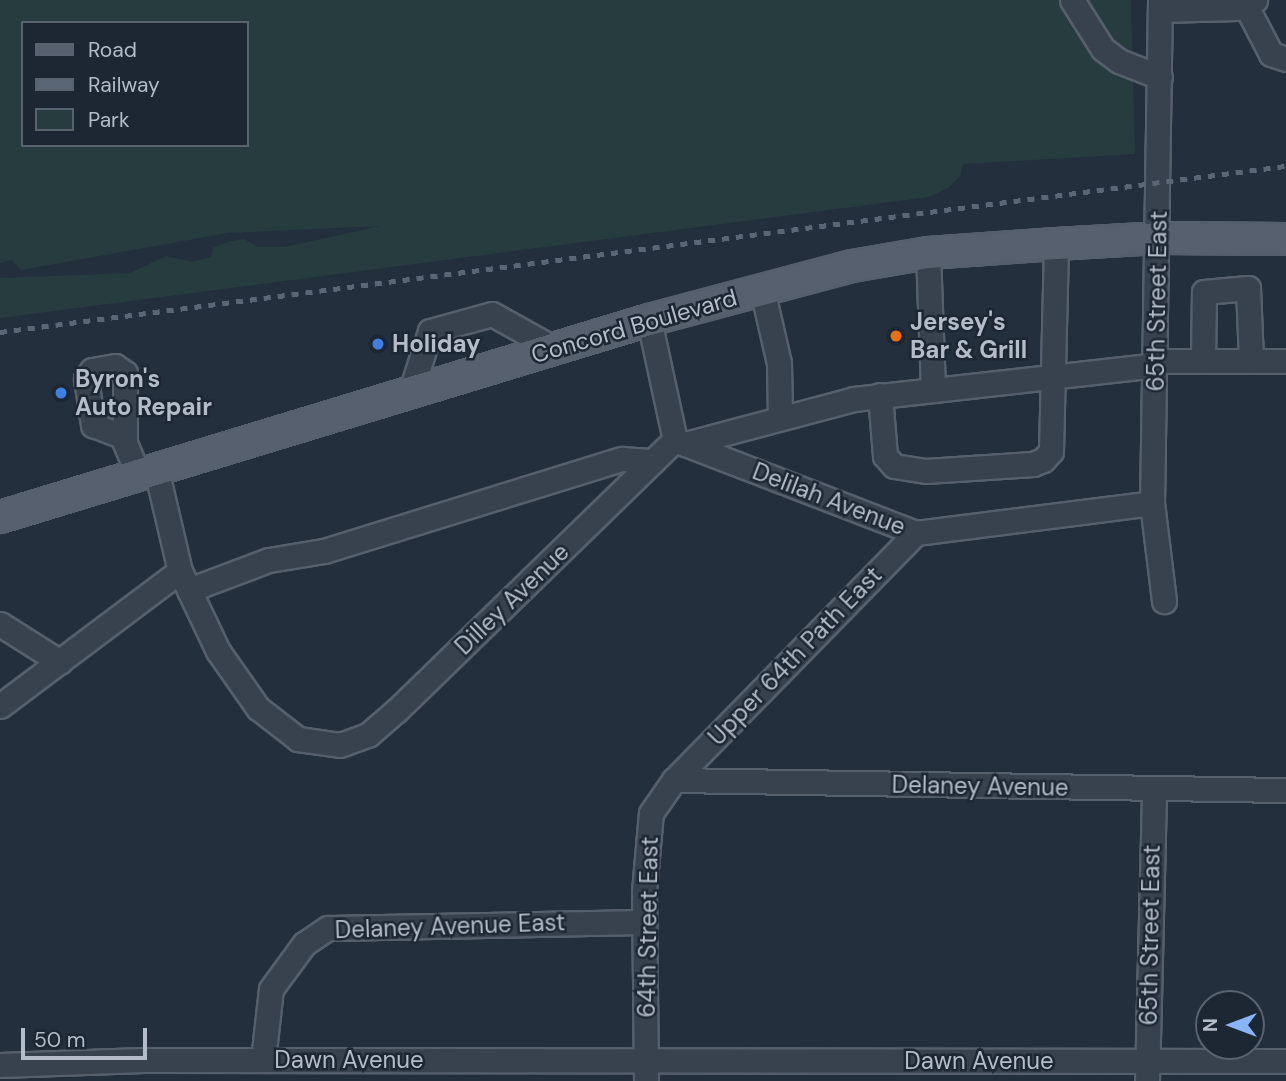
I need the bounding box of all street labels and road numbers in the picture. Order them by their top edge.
street label: 65th Street East [1141,210,1173,392]
street label: Concord Boulevard [528,283,740,369]
street label: Delilah Avenue [748,457,910,541]
street label: Dilley Avenue [449,537,575,661]
street label: Upper 64th Path East [702,561,888,751]
street label: Delaney Avenue [891,770,1069,802]
street label: 64th Street East [632,836,664,1018]
street label: 65th Street East [1134,844,1166,1026]
street label: Delaney Avenue East [334,908,566,944]
street label: Dawn Avenue [274,1046,424,1074]
street label: Dawn Avenue [904,1047,1054,1075]

